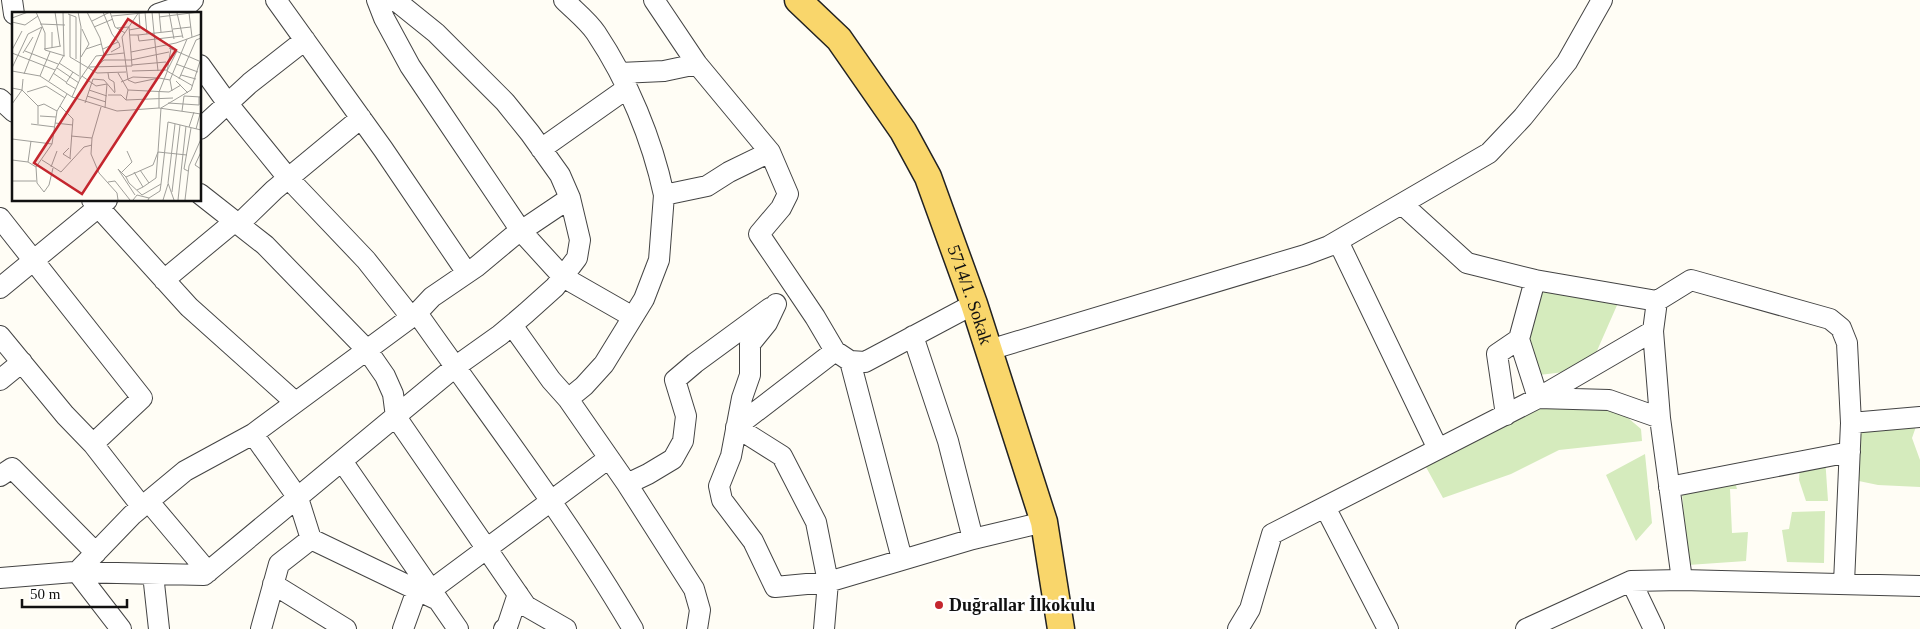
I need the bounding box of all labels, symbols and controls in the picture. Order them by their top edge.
inset map [12,12,201,201]
street label: 5714/1. Sokak [943,242,996,347]
scale bar [22,576,128,608]
text: 50 m [30,586,61,602]
place label: Duğrallar İlkokulu [949,595,1095,615]
marker: Duğrallar İlkokulu [933,599,945,611]

